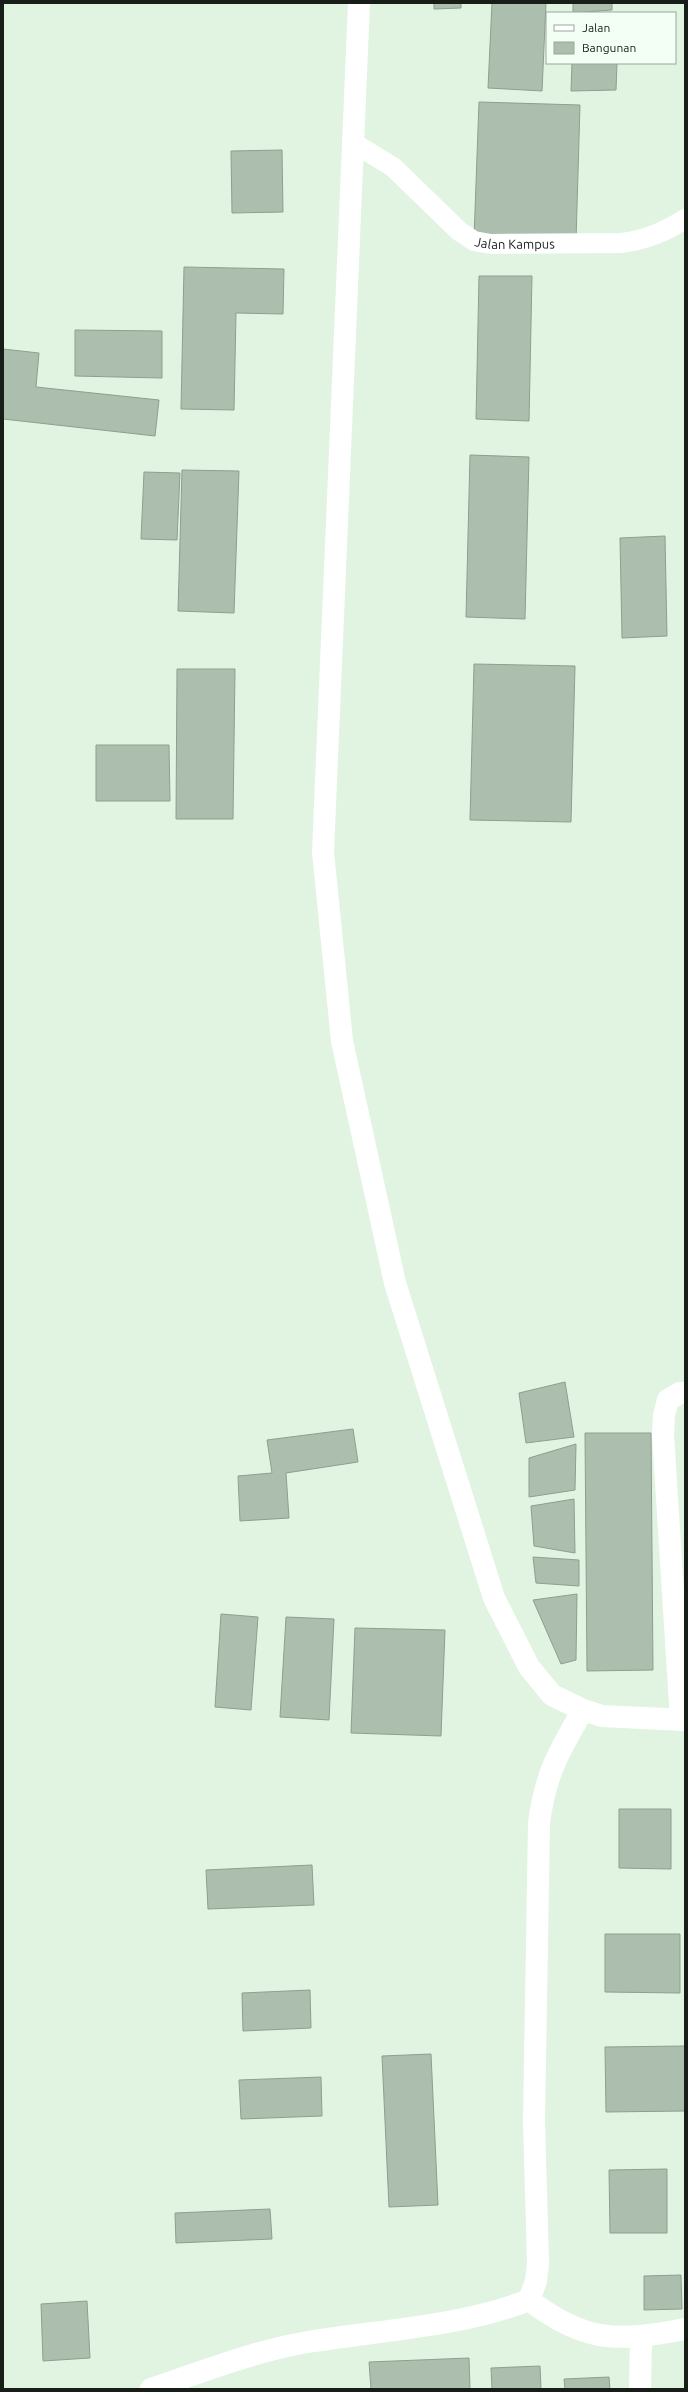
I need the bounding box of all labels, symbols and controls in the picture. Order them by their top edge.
legend [546,12,676,64]
text: Jalan [582,21,610,34]
text: Bangunan [582,41,636,54]
street label: Jalan Kampus [474,234,555,251]

